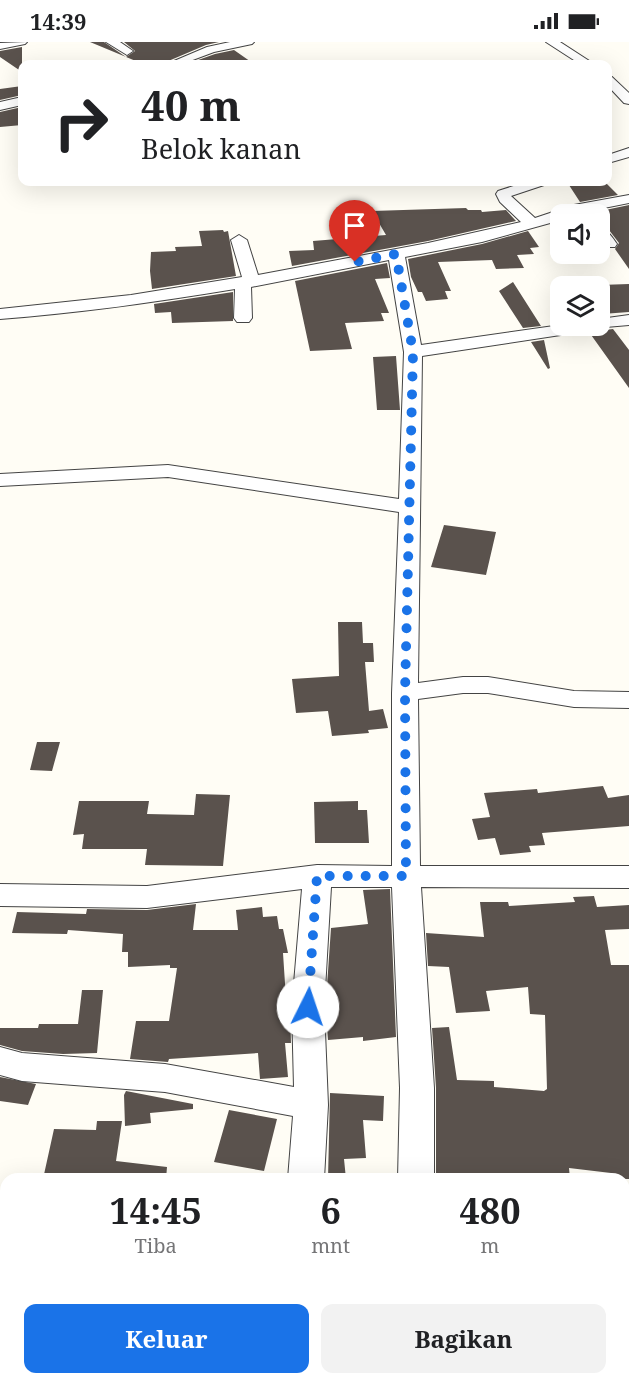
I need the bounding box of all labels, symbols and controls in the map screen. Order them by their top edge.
text: 14:39 [30,6,86,36]
text: 40 m [141,76,241,133]
icon: right [42,84,120,162]
text: Belok kanan [141,130,301,167]
pin [329,200,380,262]
map controls [550,204,610,336]
button: sound [550,204,610,264]
icon: arrive [338,209,371,242]
button: layers [550,276,610,336]
position arrow [276,975,340,1039]
text: 14:45 [109,1186,202,1235]
text: 6 [320,1186,341,1235]
text: 480 [460,1186,521,1235]
text: Tiba [135,1232,177,1259]
text: mnt [311,1232,350,1259]
text: m [481,1232,499,1259]
button: Keluar [24,1304,309,1373]
button: Bagikan [321,1304,606,1373]

